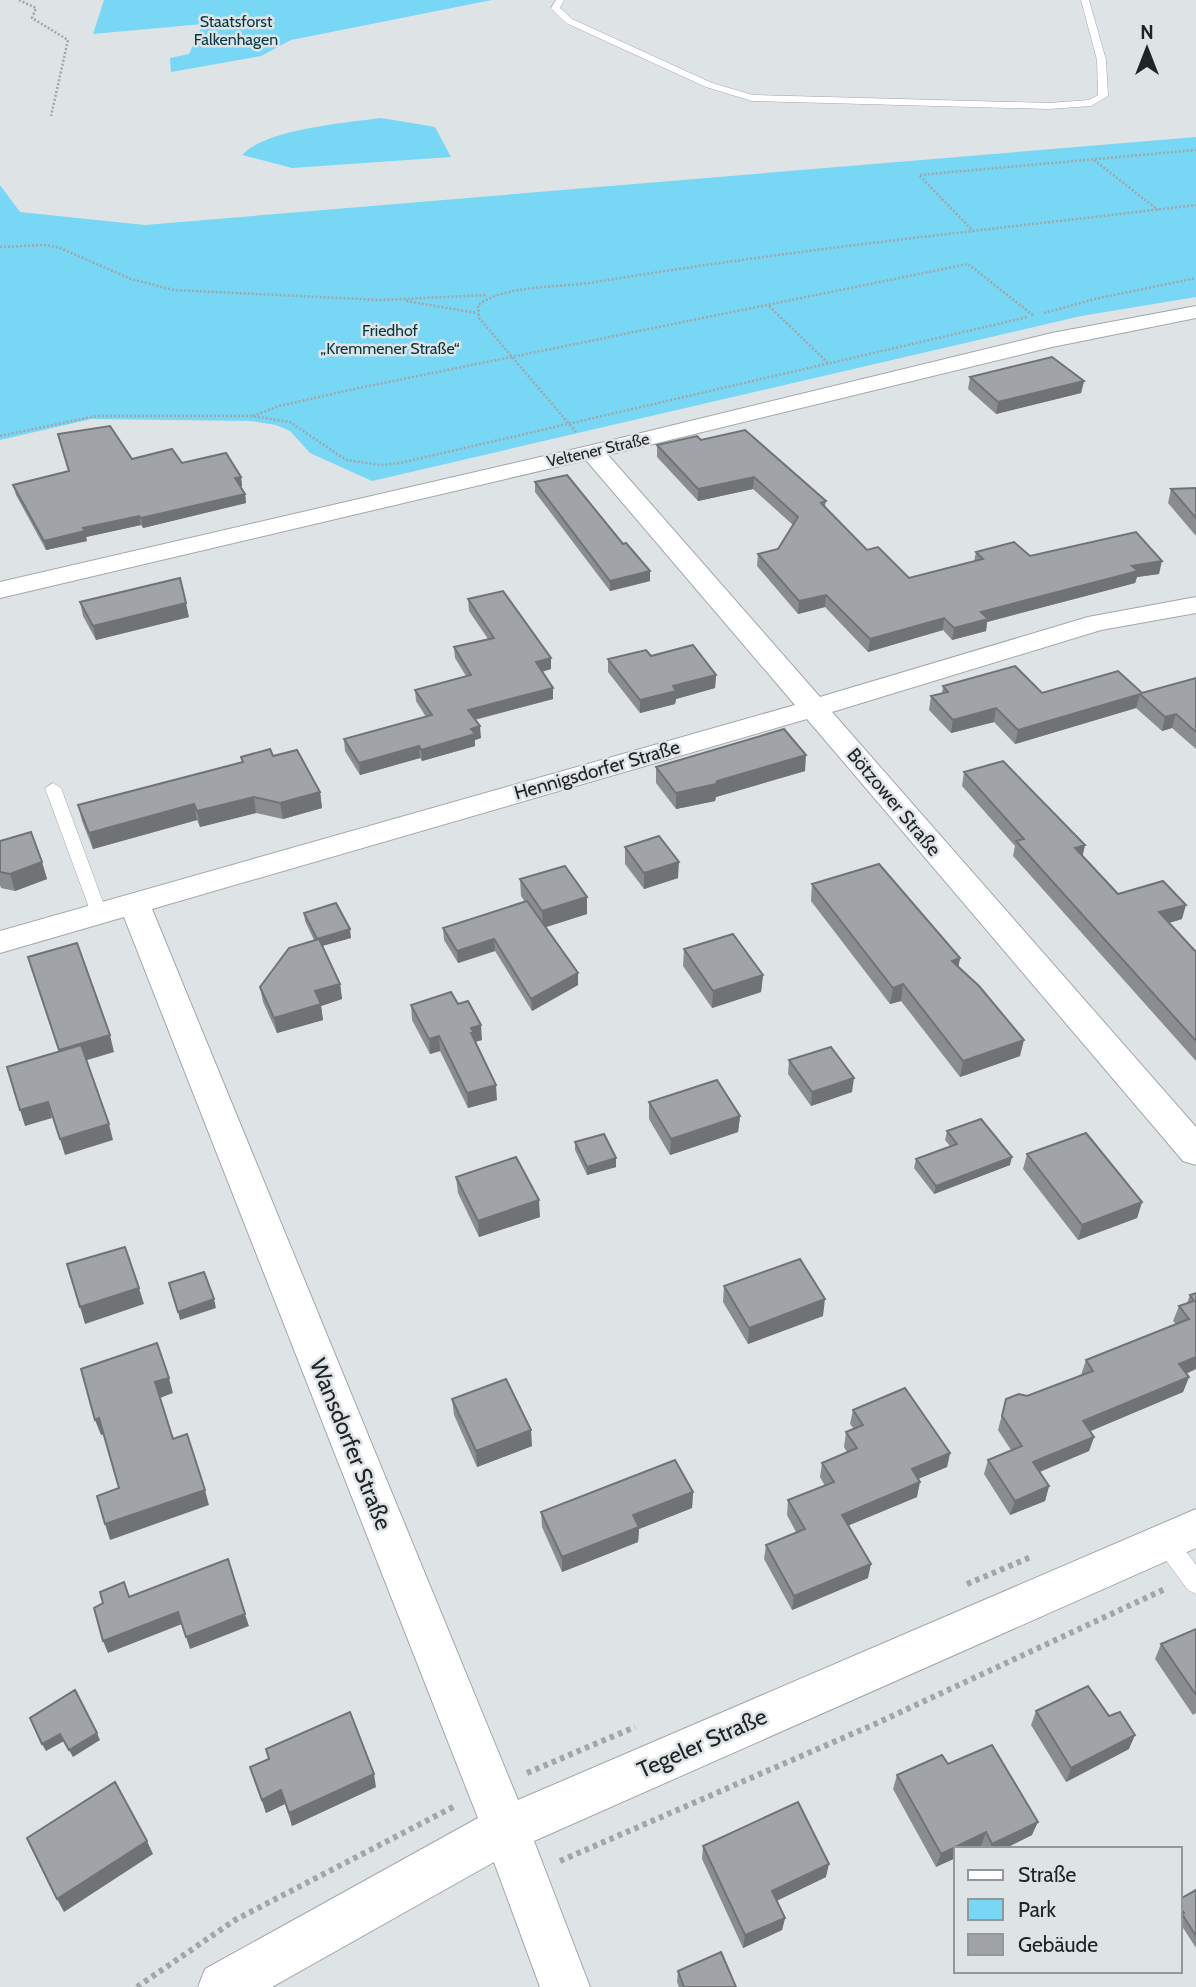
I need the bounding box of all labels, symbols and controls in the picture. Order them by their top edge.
park label: Staatsforst Falkenhagen [194,12,278,49]
north arrow [1112,14,1182,84]
text: N [1140,21,1154,44]
park label: Friedhof „Kremmener Straße“ [321,321,460,358]
street label: Veltener Straße [545,429,651,471]
street label: Hennigsdorfer Straße [511,735,683,805]
street label: Bötzower Straße [842,743,946,861]
street label: Wansdorfer Straße [304,1354,398,1534]
street label: Tegeler Straße [633,1702,771,1784]
legend [954,1847,1182,1973]
text: Straße [1018,1862,1077,1887]
text: Park [1018,1897,1056,1922]
text: Gebäude [1018,1932,1098,1957]

